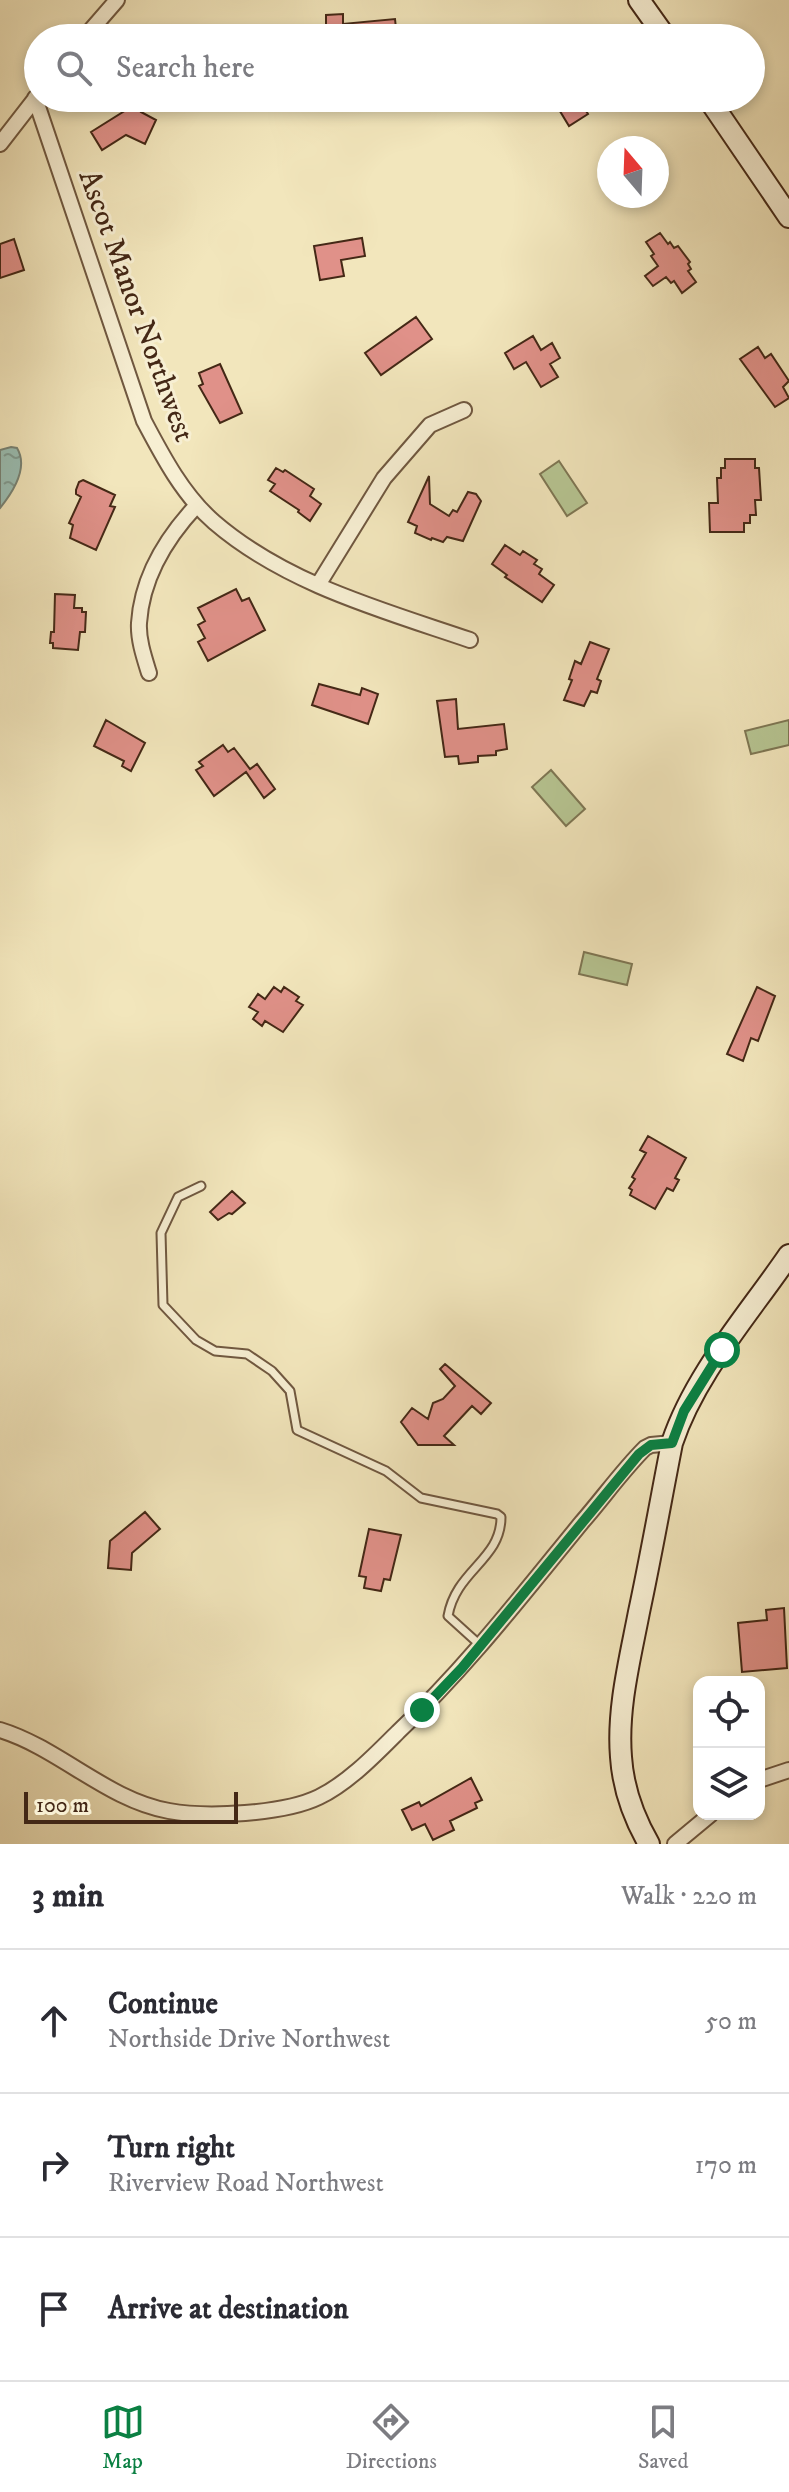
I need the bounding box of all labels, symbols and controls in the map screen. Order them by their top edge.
search box [24,24,765,112]
icon: search [52,46,96,90]
text: Search here [116,50,255,87]
north arrow [597,136,669,208]
street label: Ascot Manor Northwest [70,165,202,447]
route start [704,1332,740,1368]
map controls [693,1676,765,1820]
button: locate [693,1676,765,1748]
route end [404,1692,440,1728]
button: layers [693,1748,765,1820]
scale bar [24,1788,238,1824]
text: 100 m [36,1792,89,1819]
text: 3 min [32,1875,104,1917]
text: Walk · 220 m [621,1880,757,1913]
text: Continue [108,1986,218,2023]
icon: ahead [32,1999,76,2043]
text: 50 m [705,2005,757,2038]
text: Northside Drive Northwest [108,2023,390,2056]
text: Turn right [108,2130,235,2167]
icon: right [32,2143,76,2187]
text: 170 m [695,2149,757,2182]
text: Riverview Road Northwest [108,2167,384,2200]
icon: arrive [32,2287,76,2331]
text: Arrive at destination [108,2291,349,2328]
tab: Map [101,2400,145,2475]
tab: Directions [346,2400,437,2475]
tab: Saved [638,2400,688,2475]

